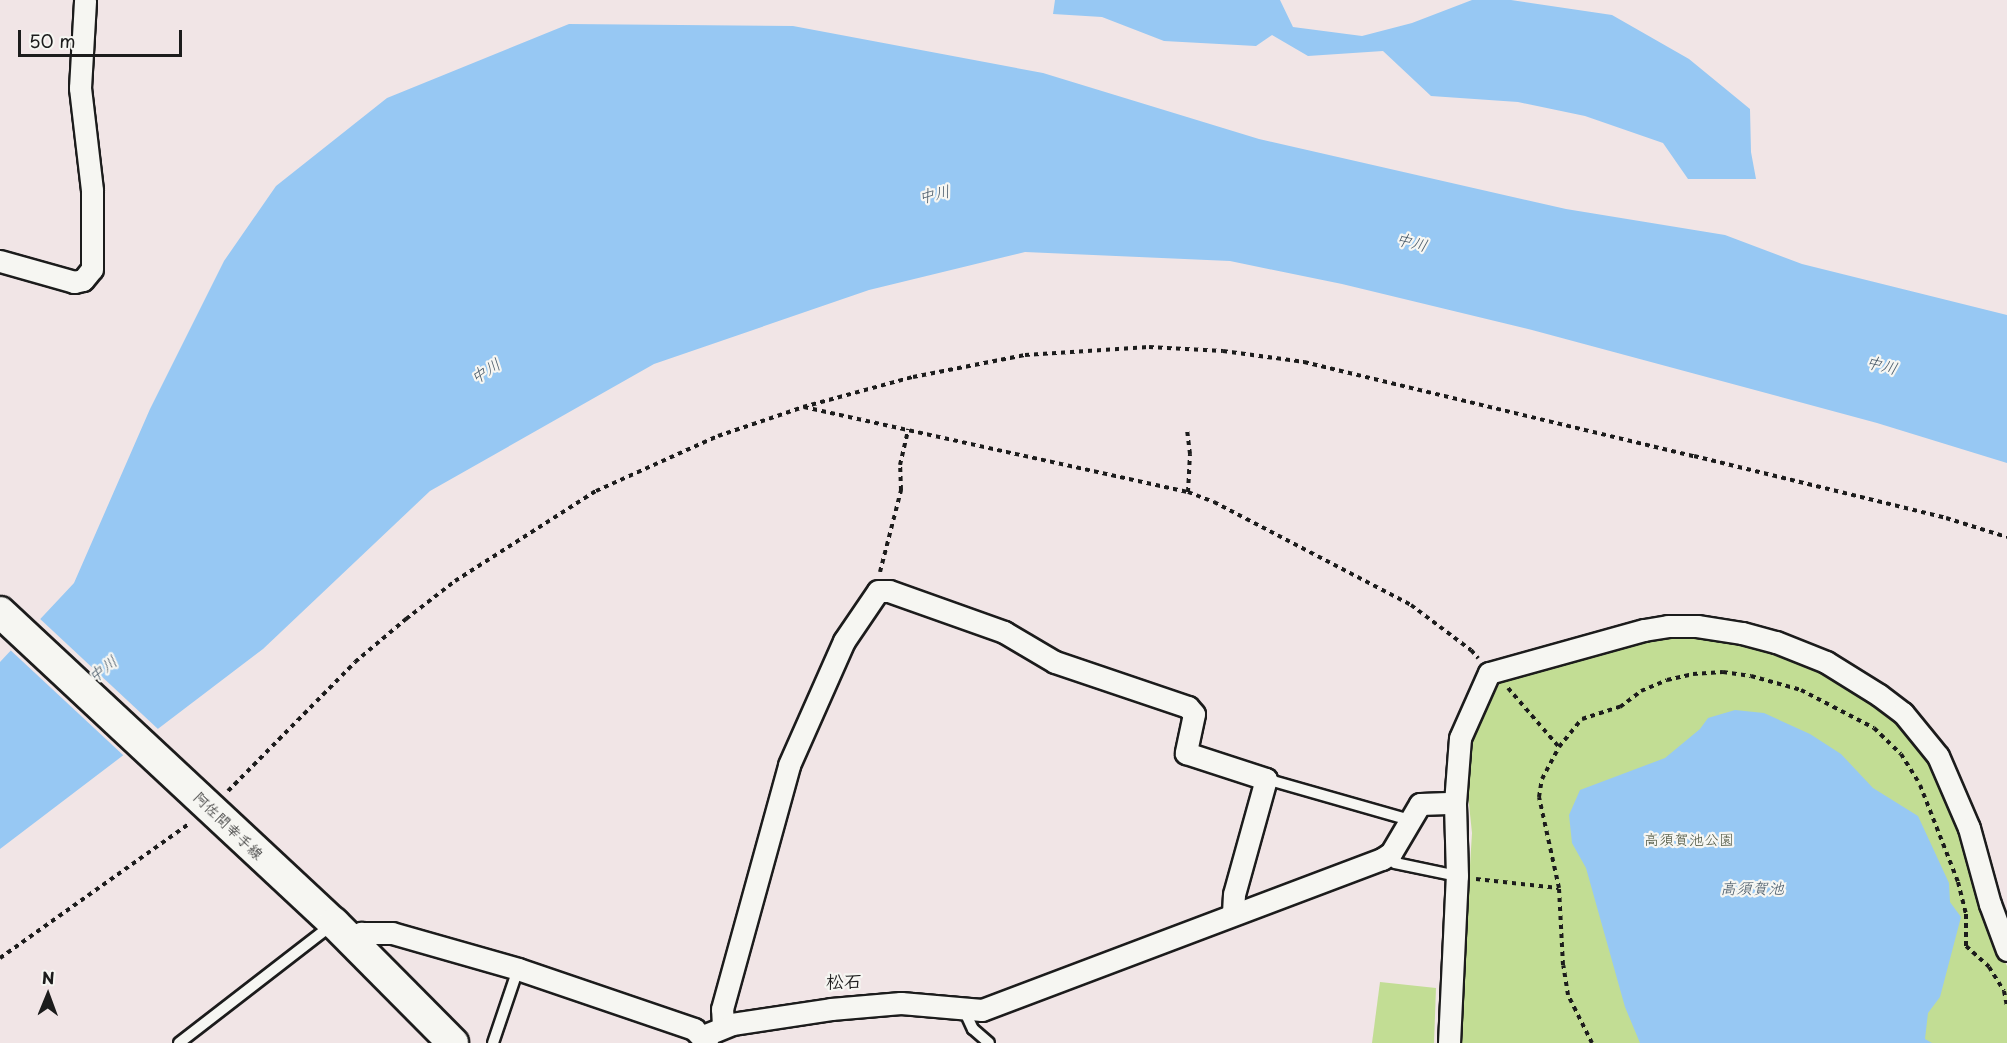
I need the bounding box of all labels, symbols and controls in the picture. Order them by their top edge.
scale bar [21,18,184,56]
text: 50 m [29,27,76,54]
water label: 中川 [916,180,952,206]
water label: 中川 [1394,228,1430,254]
water label: 中川 [1864,351,1900,377]
water label: 中川 [466,353,504,387]
water label: 中川 [83,651,121,685]
street label: 阿佐間幸手線 [190,787,268,863]
park label: 高須賀池公園 [1644,830,1734,848]
water label: 高須賀池 [1720,877,1784,897]
north arrow [18,965,78,1025]
text: N [42,965,55,989]
district label: 松石 [826,970,862,992]

